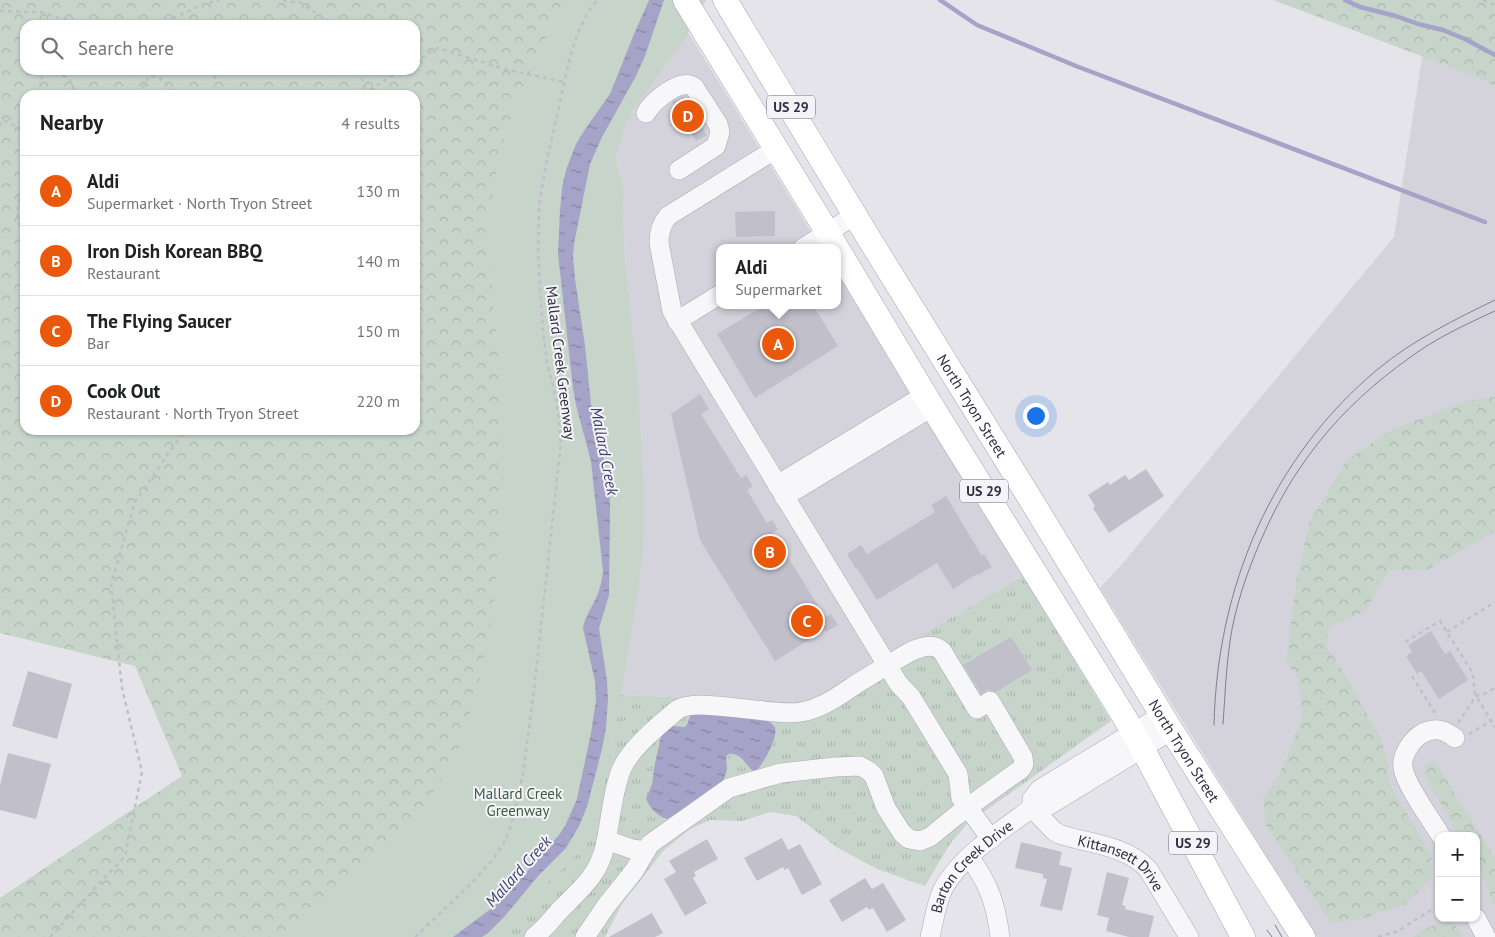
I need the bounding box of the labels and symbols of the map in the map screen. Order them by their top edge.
road number: US 29 [767,95,815,118]
pin: D [672,97,704,135]
street label: Mallard Creek Greenway [542,285,580,441]
pin: A [762,325,794,363]
street label: North Tryon Street [933,350,1012,461]
your location [1023,403,1049,429]
water label: Mallard Creek [587,405,623,498]
road number: US 29 [960,480,1008,502]
pin: B [754,533,786,571]
pin: C [791,602,823,640]
street label: North Tryon Street [1145,696,1224,805]
park label: Mallard Creek Greenway [474,784,563,820]
street label: Barton Creek Drive [926,816,1016,915]
water label: Mallard Creek [481,830,556,911]
street label: Kittansett Drive [1076,830,1168,894]
road number: US 29 [1169,831,1217,854]

